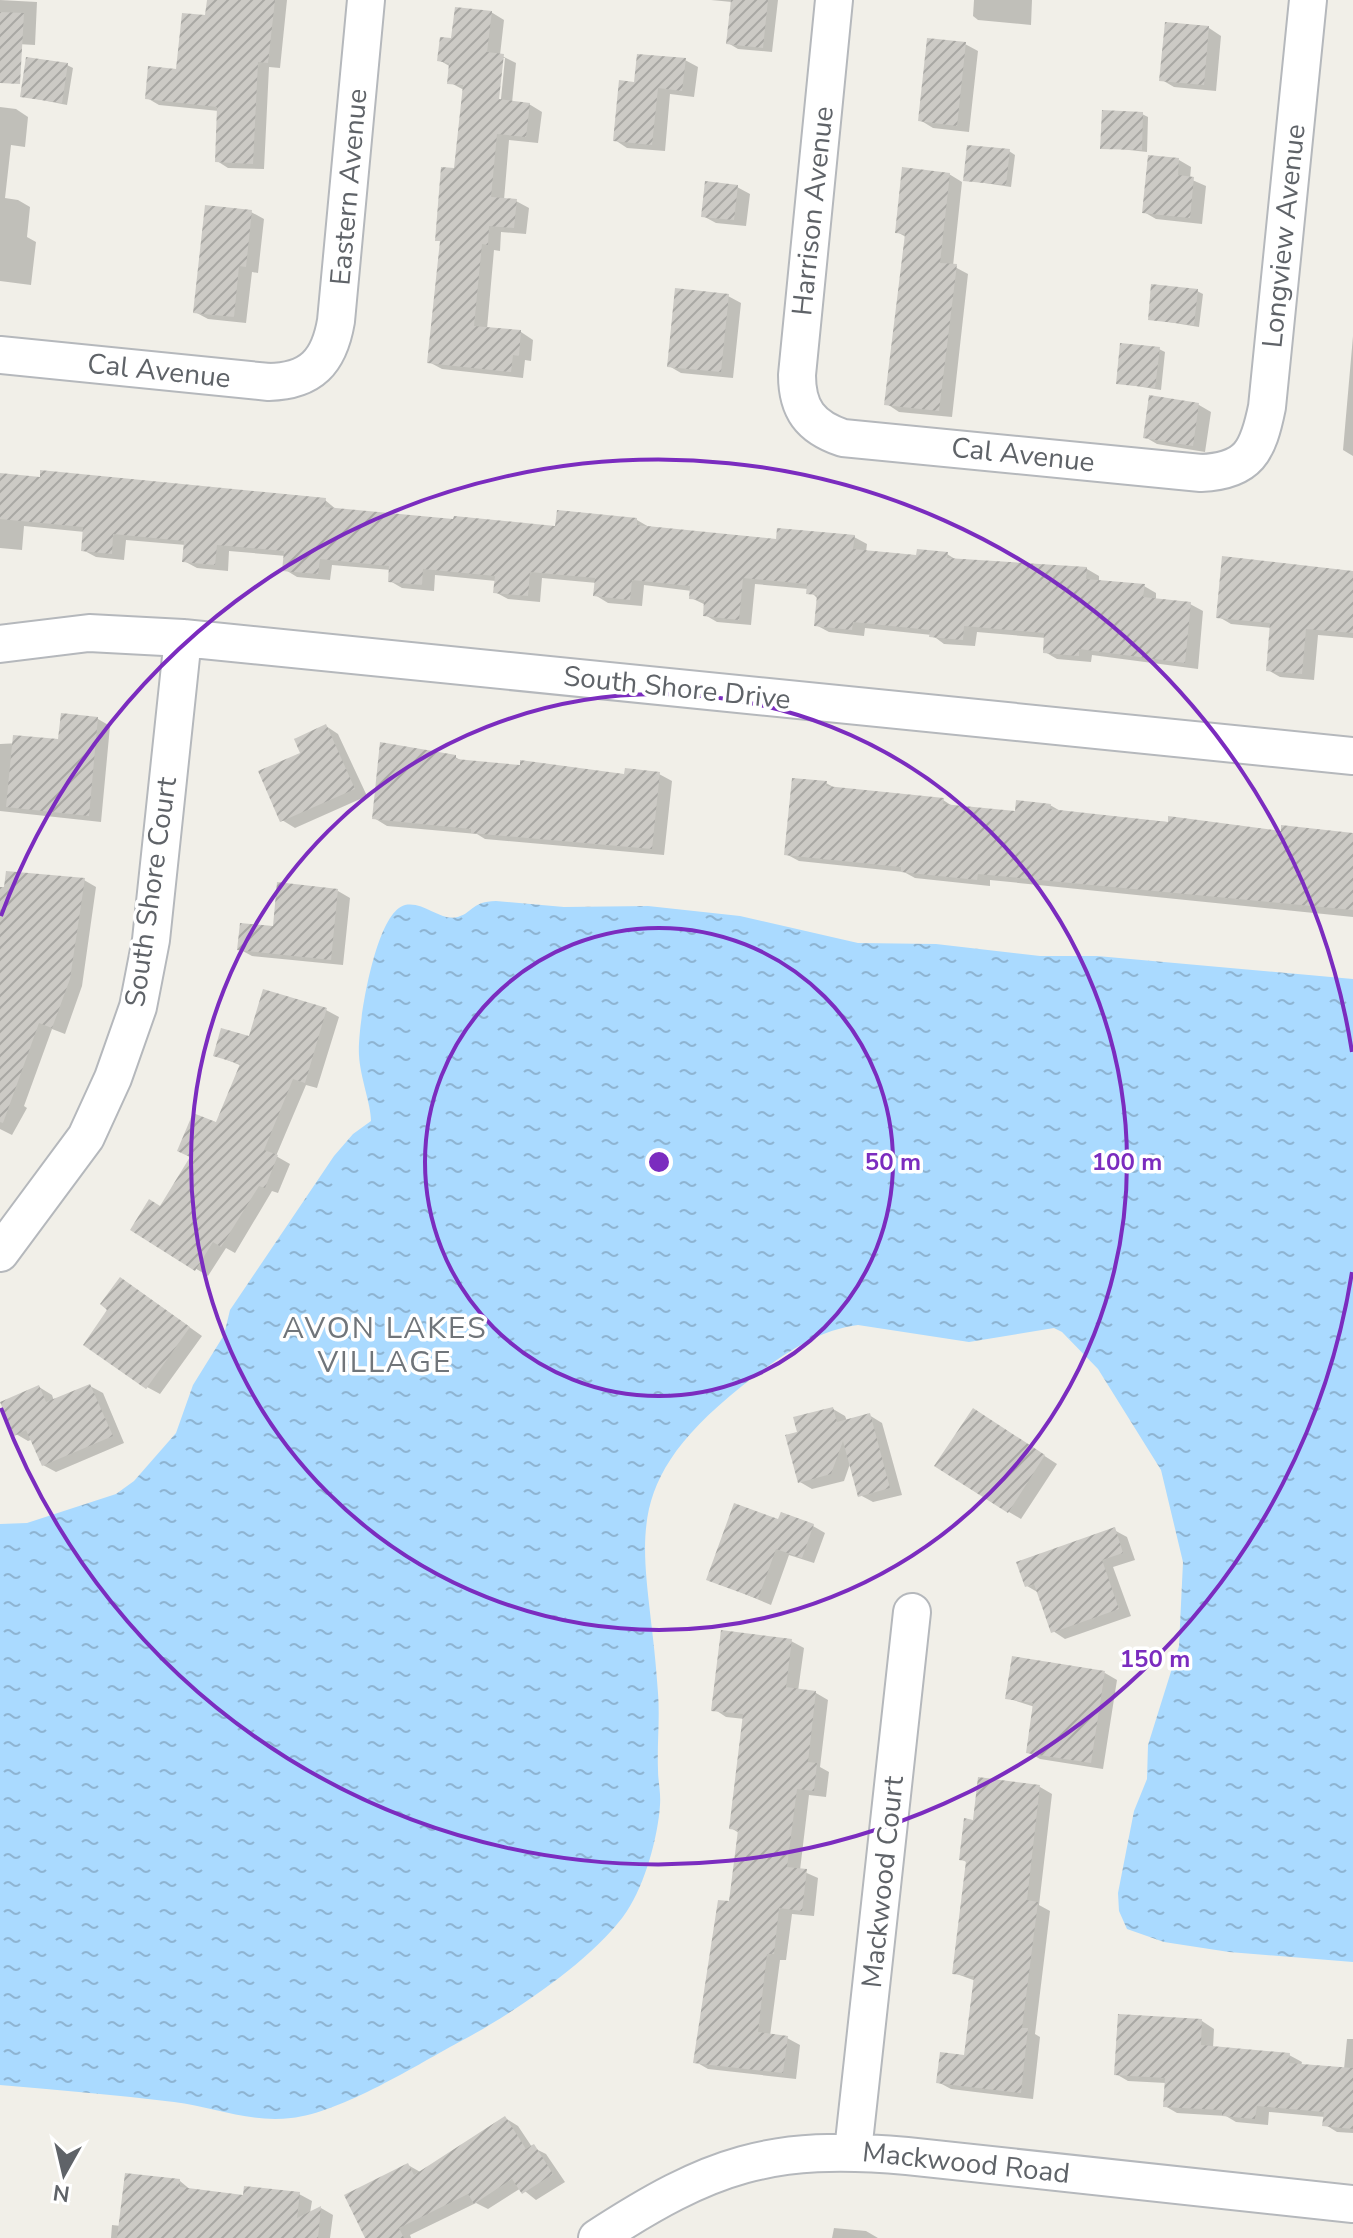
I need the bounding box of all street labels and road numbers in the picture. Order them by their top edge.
street label: Eastern Avenue [321,87,377,287]
street label: Harrison Avenue [783,105,843,317]
street label: Longview Avenue [1253,122,1315,350]
street label: Cal Avenue [85,345,233,397]
street label: Cal Avenue [949,429,1097,481]
street label: South Shore Drive [561,657,793,719]
street label: South Shore Court [116,774,186,1009]
street label: Mackwood Court [853,1774,913,1990]
street label: Mackwood Road [860,2133,1072,2193]

